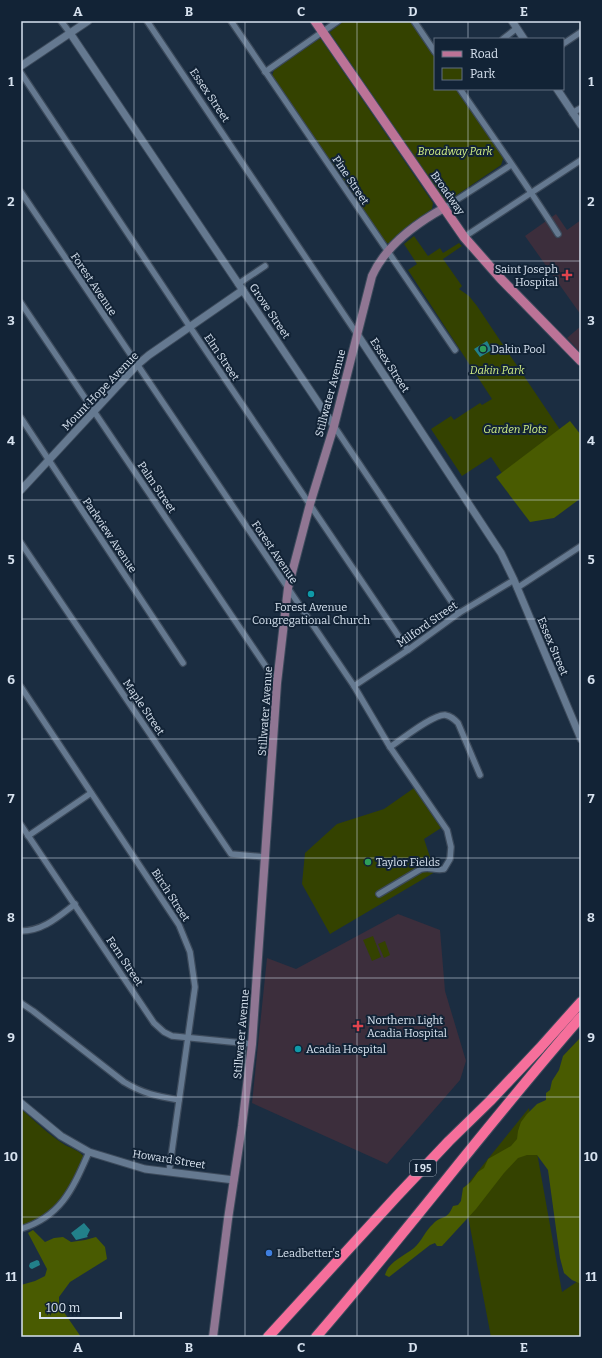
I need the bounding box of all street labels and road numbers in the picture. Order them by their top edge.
street label: Essex Street [187,66,232,125]
street label: Pine Street [330,153,372,207]
street label: Broadway [428,169,467,218]
street label: Forest Avenue [68,250,119,318]
street label: Grove Street [246,281,293,341]
street label: Elm Street [201,331,242,383]
street label: Essex Street [367,336,412,395]
street label: Stillwater Avenue [313,348,348,438]
street label: Mount Hope Avenue [59,349,141,433]
street label: Palm Street [135,459,179,515]
street label: Parkview Avenue [80,495,139,575]
street label: Forest Avenue [249,518,300,586]
street label: Milford Street [395,599,460,650]
street label: Essex Street [534,615,571,677]
street label: Stillwater Avenue [256,666,275,756]
street label: Maple Street [120,677,167,738]
street label: Birch Street [149,866,192,924]
street label: Fern Street [103,934,146,988]
street label: Stillwater Avenue [231,989,252,1079]
street label: Howard Street [132,1147,206,1172]
road number: I 95 [410,1160,436,1176]

